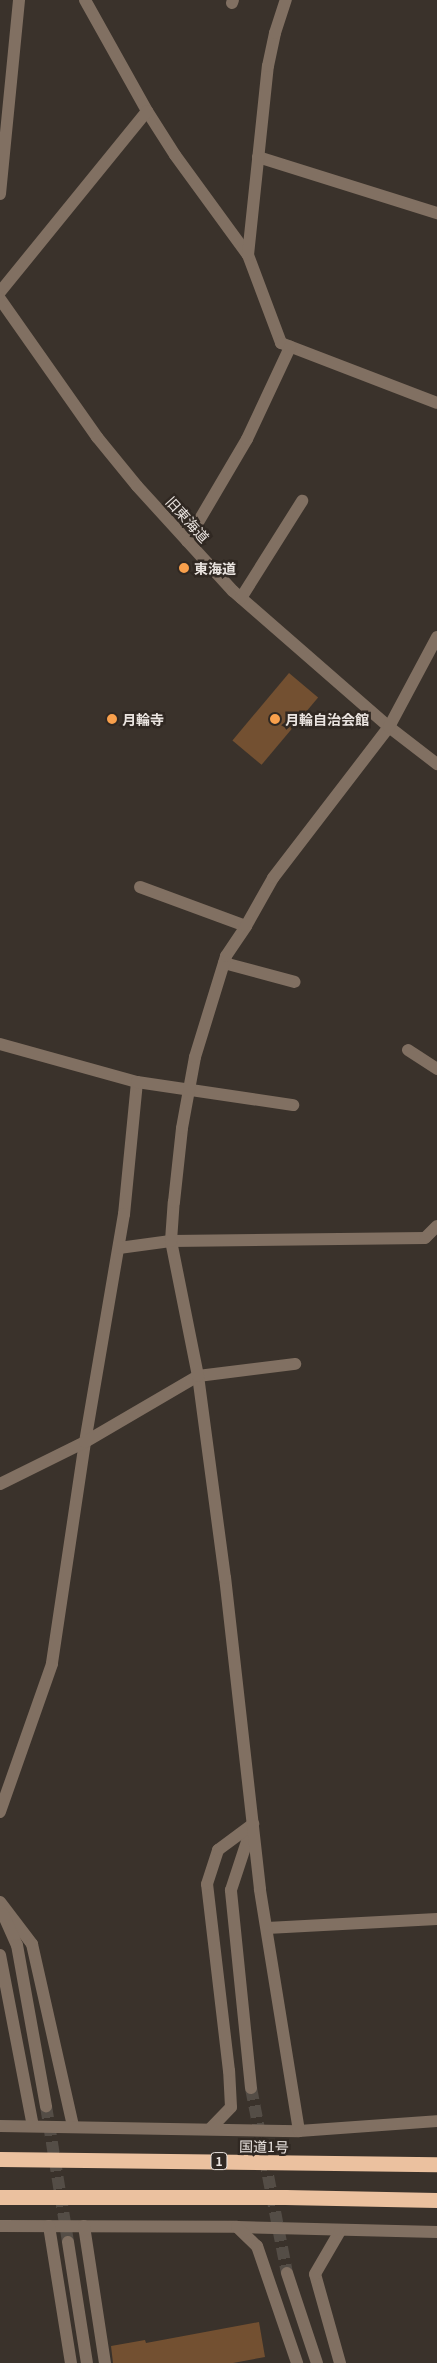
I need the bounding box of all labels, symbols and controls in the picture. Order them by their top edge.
street label: 旧東海道 [163,493,213,545]
place label: 東海道 [194,560,236,576]
marker: 東海道 [178,562,190,574]
place label: 月輪寺 [122,711,164,727]
place label: 月輪自治会館 [285,711,369,727]
marker: 月輪寺 [106,713,118,725]
marker: 月輪自治会館 [269,713,281,725]
street label: 国道1号 [239,2137,289,2155]
road number: 1 [210,2152,228,2170]

